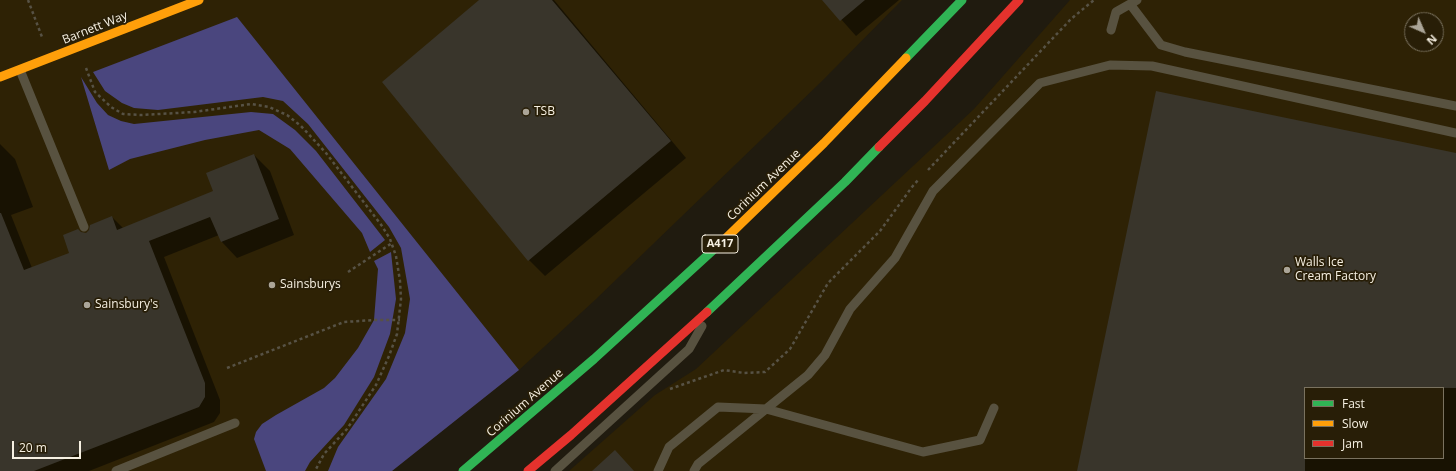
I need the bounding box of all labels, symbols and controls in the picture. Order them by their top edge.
street label: Barnett Way [60,8,130,48]
north arrow [1404,12,1444,52]
text: N [1424,32,1441,49]
place label: TSB [534,105,555,119]
marker: TSB [521,107,531,117]
street label: Corinium Avenue [724,146,804,224]
road number: A417 [702,235,738,253]
place label: Walls Ice Cream Factory [1295,256,1376,284]
marker: Walls Ice Cream Factory [1282,265,1292,275]
place label: Sainsburys [280,278,341,292]
marker: Sainsburys [267,280,277,290]
place label: Sainsbury's [95,298,158,312]
marker: Sainsbury's [82,300,92,310]
street label: Corinium Avenue [484,366,566,440]
legend [1304,387,1444,459]
text: Fast [1342,395,1365,412]
text: Slow [1342,415,1368,432]
scale bar [14,433,83,459]
text: Jam [1342,435,1363,452]
text: 20 m [19,439,47,456]

